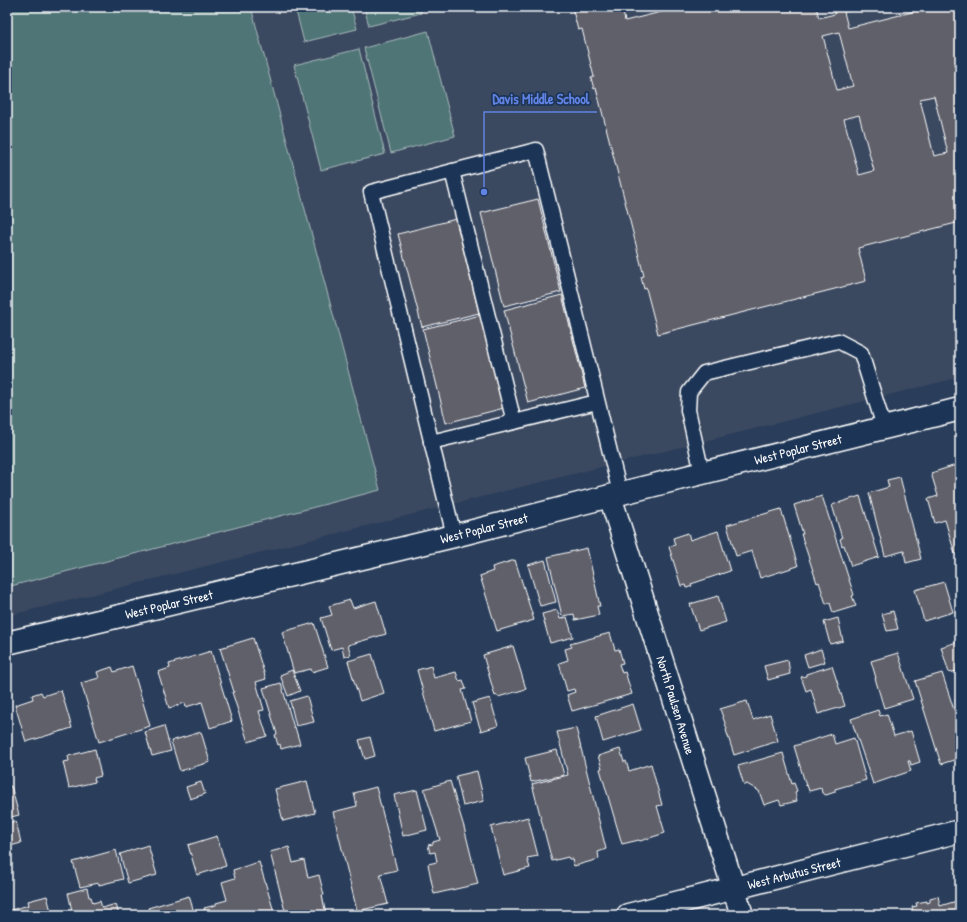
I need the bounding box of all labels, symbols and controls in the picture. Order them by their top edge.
callout: Davis Middle School [484,86,597,112]
text: Davis Middle School [492,89,590,108]
street label: West Poplar Street [752,429,844,469]
street label: West Poplar Street [438,508,530,548]
street label: West Poplar Street [123,585,215,623]
street label: North Paulsen Avenue [652,654,700,756]
street label: West Arbutus Street [745,853,843,893]

